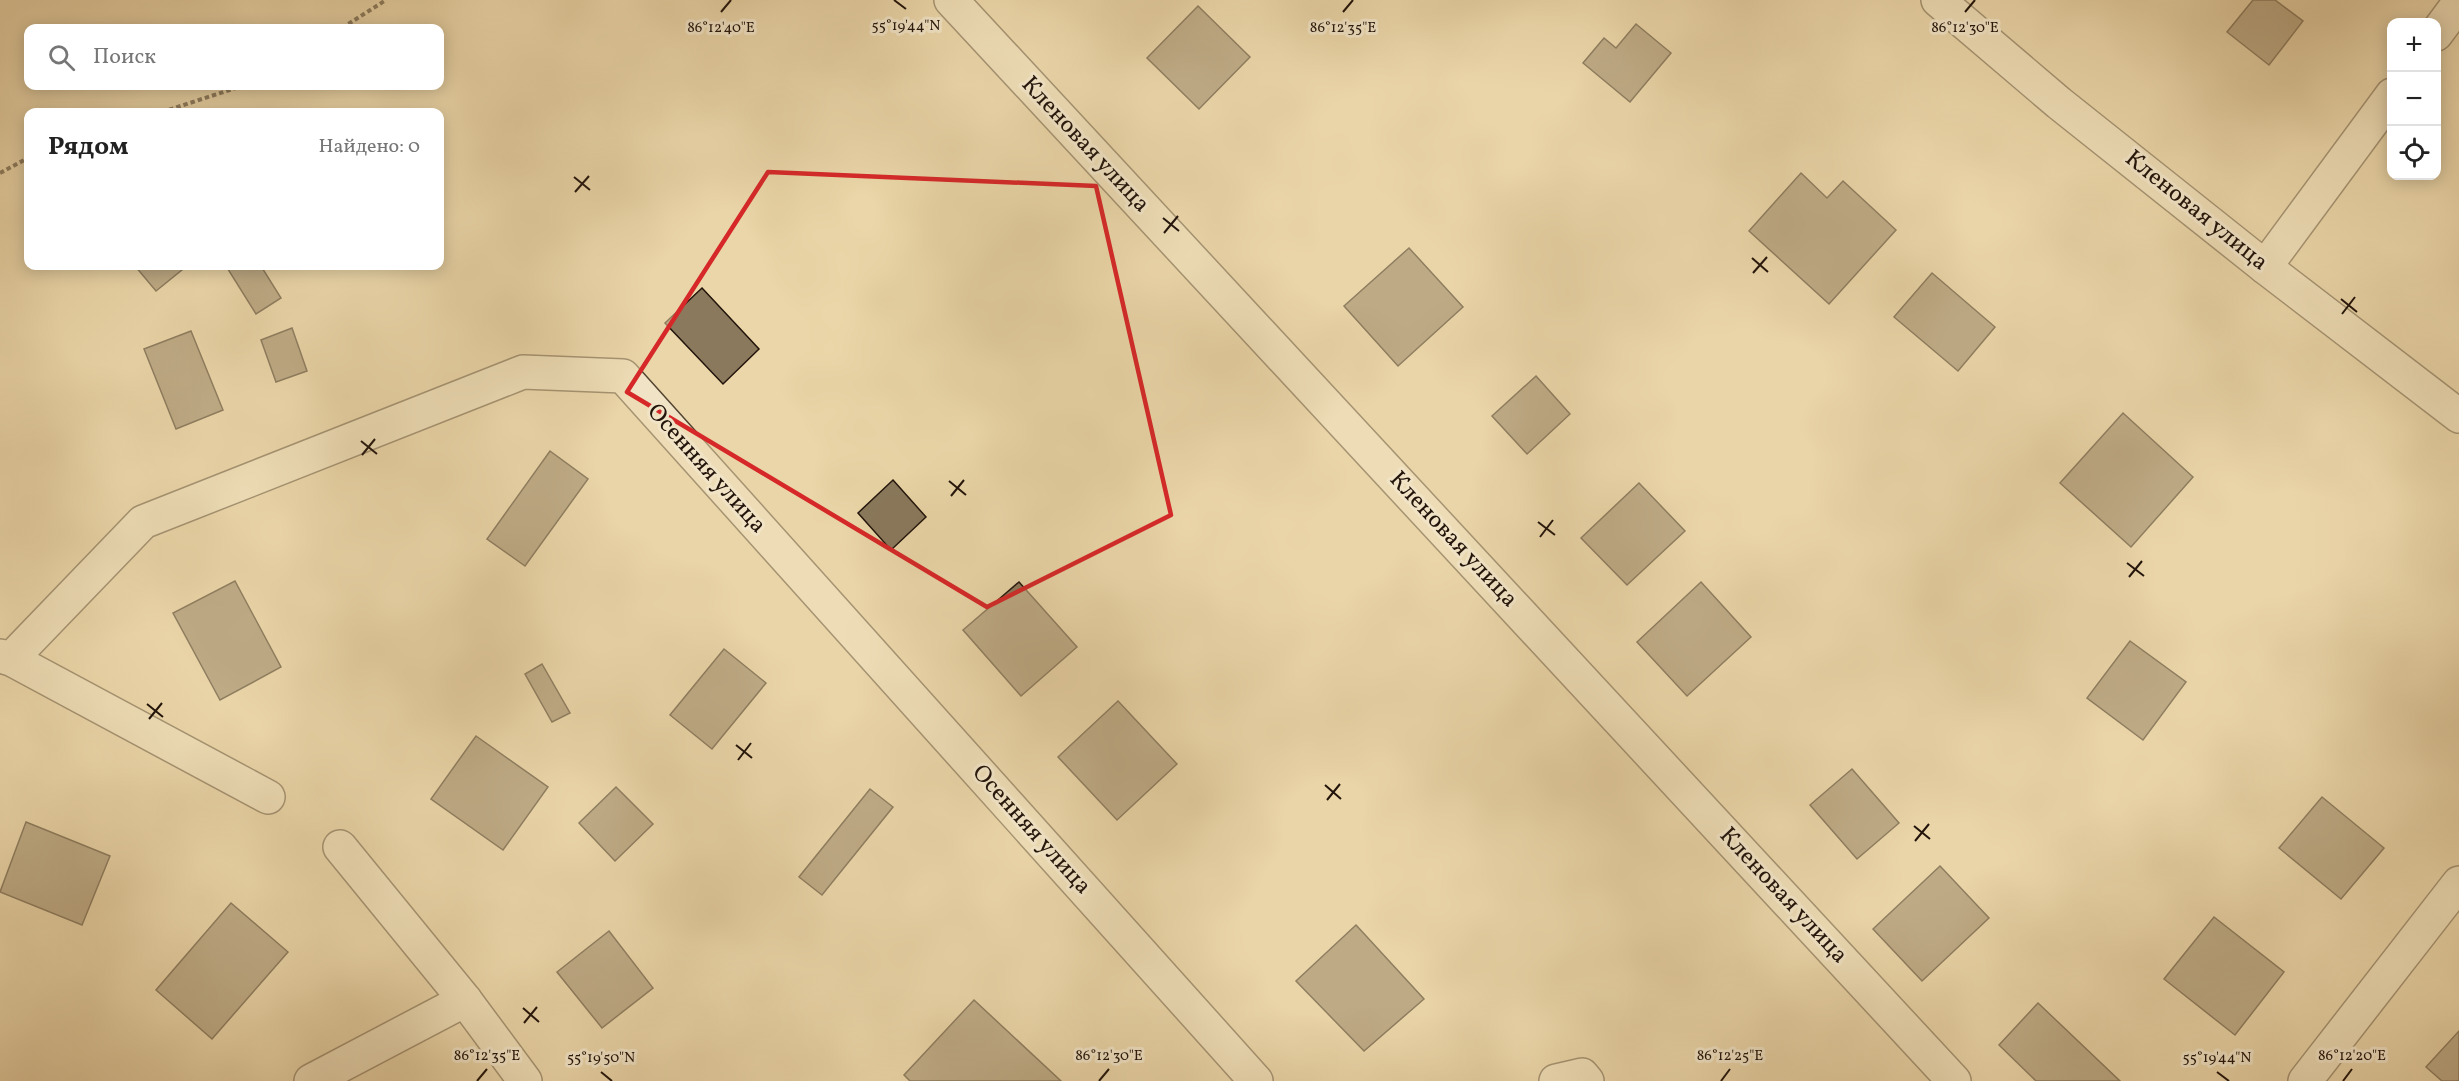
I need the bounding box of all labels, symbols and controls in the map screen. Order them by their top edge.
text: 55°19'44"N [872,16,940,37]
text: 86°12'40"E [687,18,755,39]
text: 86°12'35"E [1310,18,1376,39]
text: 86°12'30"E [1931,18,1999,39]
map controls [2387,18,2441,180]
button: + [2387,18,2441,72]
search box [24,24,444,90]
icon: search [45,41,78,74]
text: Поиск [93,42,156,73]
street label: Кленовая улица [1013,69,1157,221]
button: − [2387,72,2441,126]
button: locate [2387,126,2441,180]
text: Рядом [48,129,128,165]
text: Найдено: 0 [318,133,420,161]
street label: Кленовая улица [2117,143,2275,279]
street label: Осенняя улица [638,396,774,542]
street label: Кленовая улица [1381,464,1525,616]
street label: Осенняя улица [963,757,1099,903]
street label: Кленовая улица [1711,820,1855,972]
text: 86°12'35"E [454,1046,520,1067]
text: 86°12'30"E [1075,1046,1143,1067]
text: 86°12'25"E [1697,1046,1763,1067]
text: 86°12'20"E [2318,1046,2386,1067]
text: 55°19'50"N [567,1048,635,1069]
text: 55°19'44"N [2183,1048,2251,1069]

